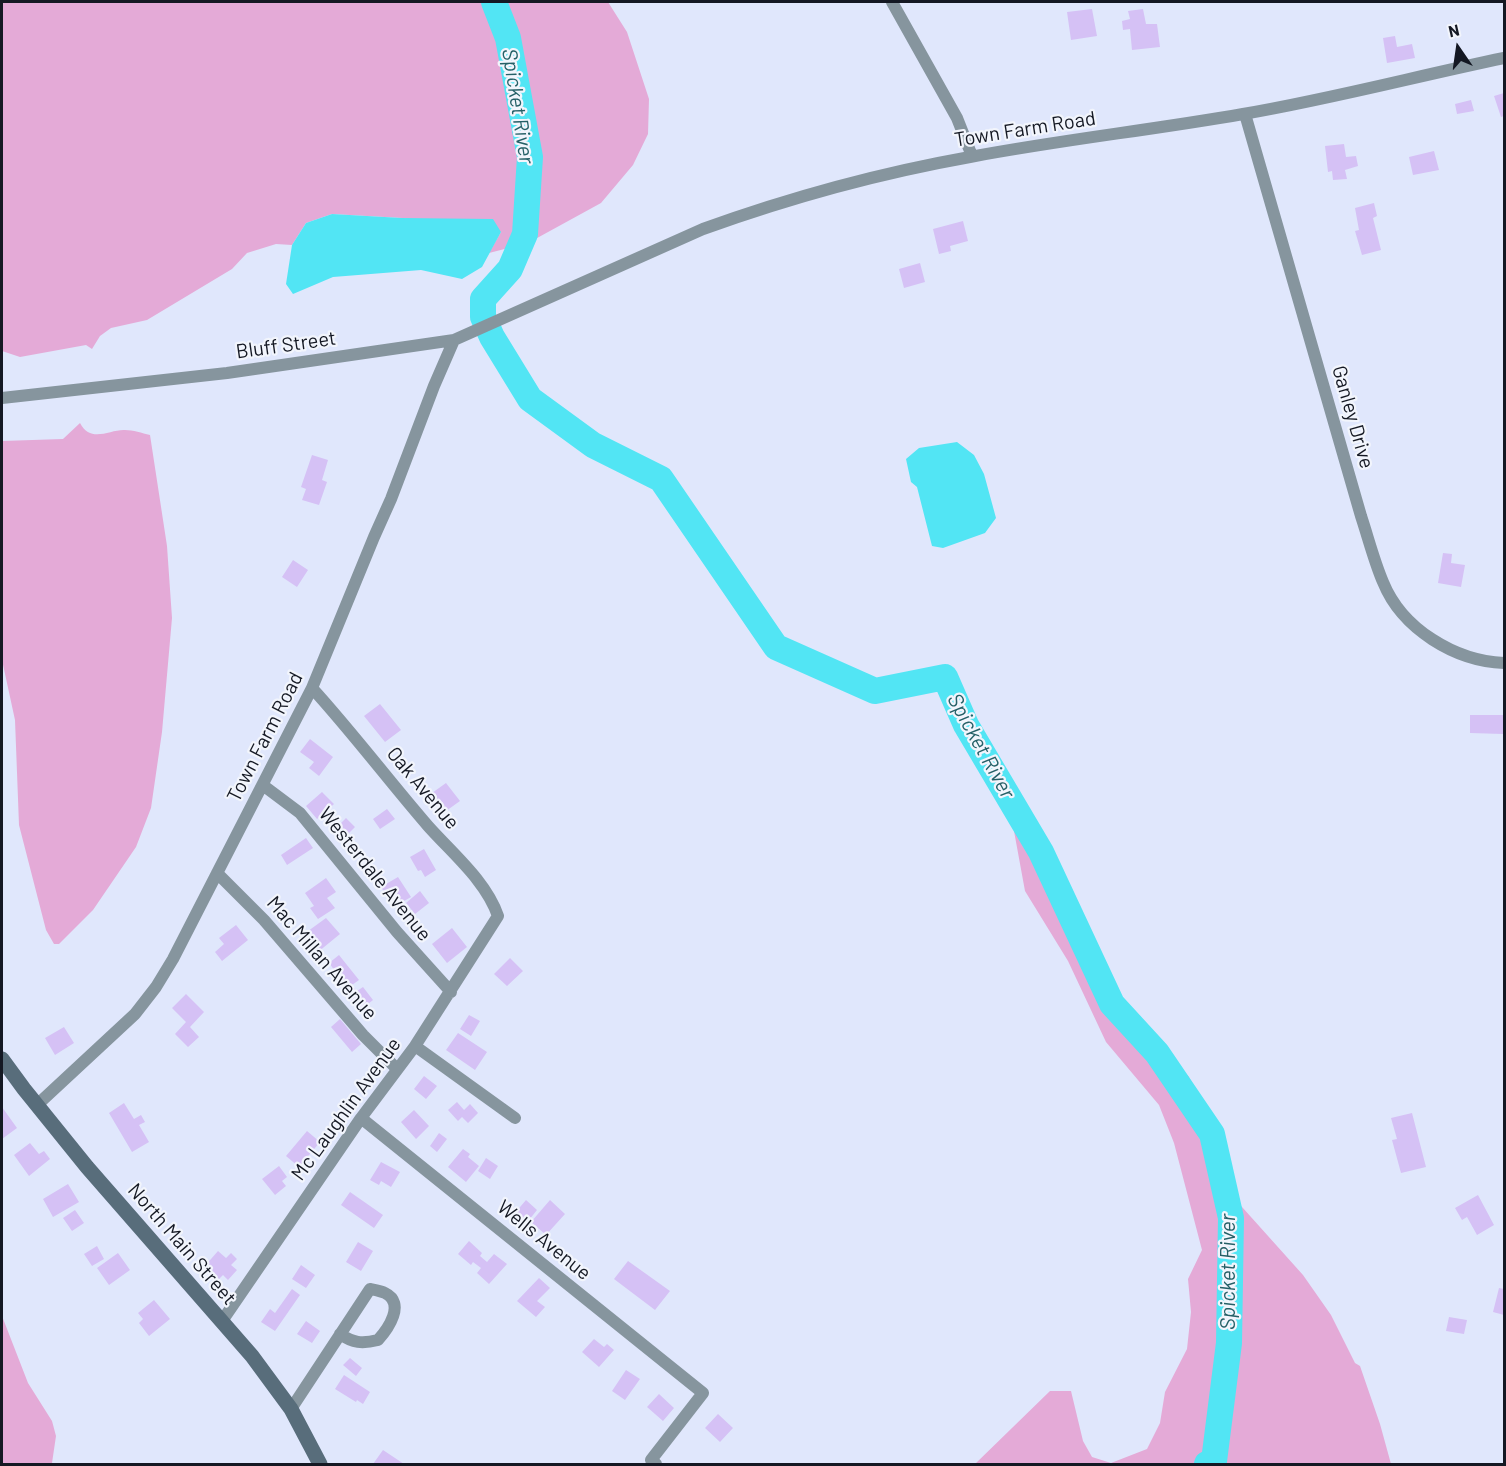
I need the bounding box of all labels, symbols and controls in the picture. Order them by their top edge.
north arrow [1428,18,1488,78]
text: N [1447,20,1461,40]
water label: Spicket River [496,47,540,165]
street label: Town Farm Road [953,106,1097,152]
street label: Bluff Street [234,326,338,364]
street label: Ganley Drive [1327,363,1379,471]
street label: Town Farm Road [222,668,308,806]
water label: Spicket River [942,689,1020,803]
street label: Oak Avenue [382,742,464,834]
street label: Westerdale Avenue [314,802,436,946]
street label: Mac Millan Avenue [262,891,382,1025]
street label: Mc Laughlin Avenue [286,1033,406,1185]
street label: North Main Street [123,1178,241,1310]
street label: Wells Avenue [492,1195,596,1285]
water label: Spicket River [1215,1214,1241,1330]

